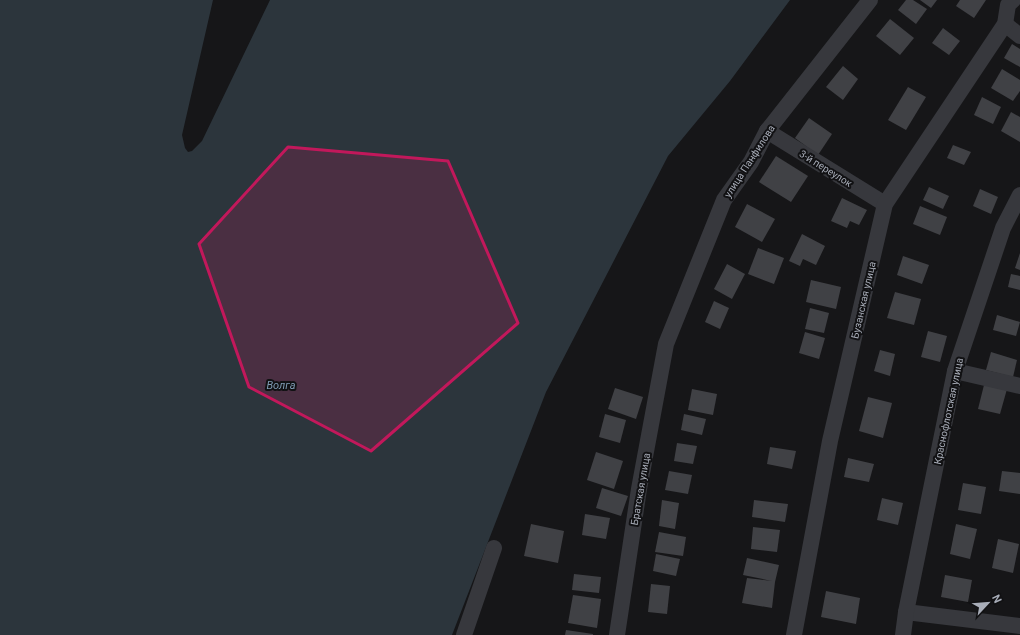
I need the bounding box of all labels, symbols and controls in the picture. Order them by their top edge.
street label: улица Панфилова [722,123,777,199]
street label: 3-й переулок [797,148,855,189]
street label: Бузанская улица [849,260,878,340]
street label: Краснофлотская улица [932,357,965,465]
water label: Волга [266,379,296,392]
street label: Братская улица [629,452,652,526]
north arrow [968,583,1008,623]
text: N [989,592,1004,605]

